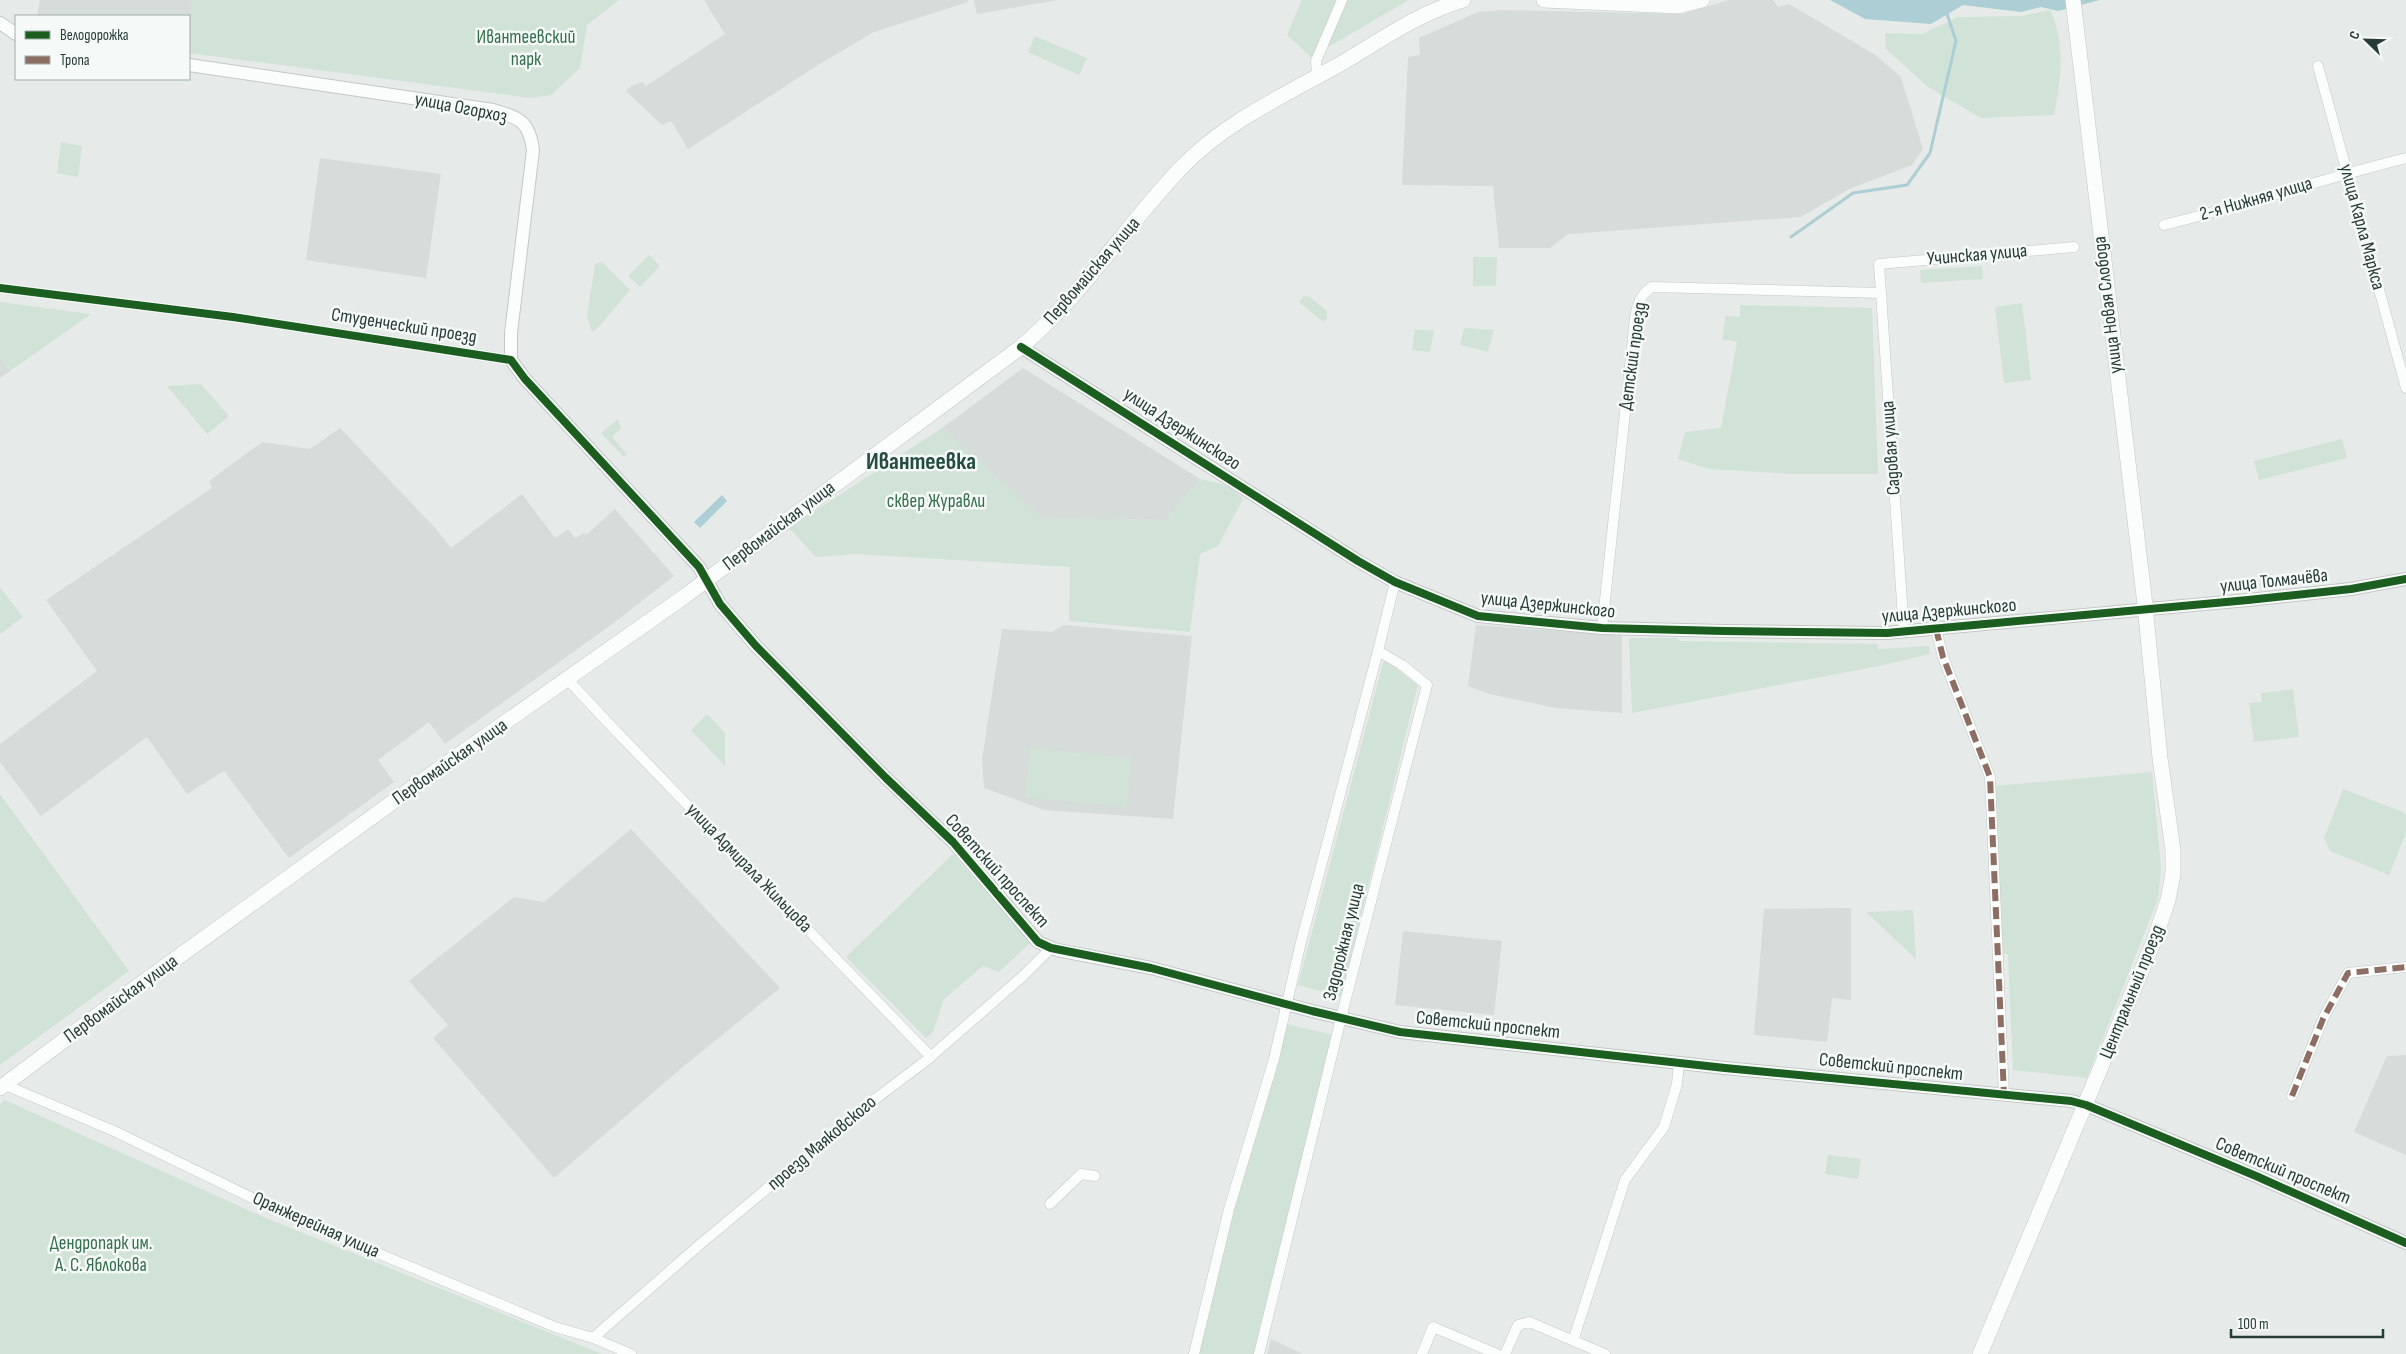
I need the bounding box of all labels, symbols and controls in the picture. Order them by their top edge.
legend [15,15,190,80]
north arrow [2341,15,2391,65]
text: Велодорожка [60,26,129,45]
park label: Ивантеевский парк [477,26,575,71]
text: С [2345,28,2364,42]
text: Тропа [60,51,90,70]
street label: улица Огорхоз [413,88,509,128]
street label: улица Карла Маркса [2334,162,2390,292]
street label: 2-я Нижняя улица [2197,172,2315,226]
street label: Первомайская улица [1039,213,1145,329]
street label: улица Новая Слобода [2088,235,2128,375]
street label: Учинская улица [1926,239,2028,271]
street label: Детский проезд [1614,300,1652,412]
street label: Студенческий проезд [330,303,478,349]
street label: улица Дзержинского [1119,383,1245,475]
street label: Садовая улица [1876,400,1906,496]
district label: Ивантеевка [866,447,976,476]
street label: Первомайская улица [718,476,840,576]
park label: сквер Журавли [887,490,985,513]
street label: улица Толмачёва [2219,564,2329,598]
street label: улица Дзержинского [1480,587,1616,623]
street label: улица Дзержинского [1881,594,2017,628]
street label: Первомайская улица [388,714,512,810]
street label: улица Адмирала Жильцова [681,798,817,938]
street label: Советский проспект [940,809,1054,933]
street label: Задорожная улица [1318,881,1370,1003]
street label: Центральный проезд [2095,922,2169,1062]
street label: Первомайская улица [60,950,182,1048]
street label: Советский проспект [1415,1006,1561,1044]
street label: Советский проспект [1818,1048,1964,1086]
street label: проезд Маяковского [763,1091,881,1195]
street label: Советский проспект [2212,1132,2354,1210]
street label: Оранжерейная улица [249,1187,383,1263]
park label: Дендропарк им. А. С. Яблокова [50,1232,152,1277]
scale bar [2231,1306,2384,1338]
text: 100 m [2238,1315,2269,1334]

